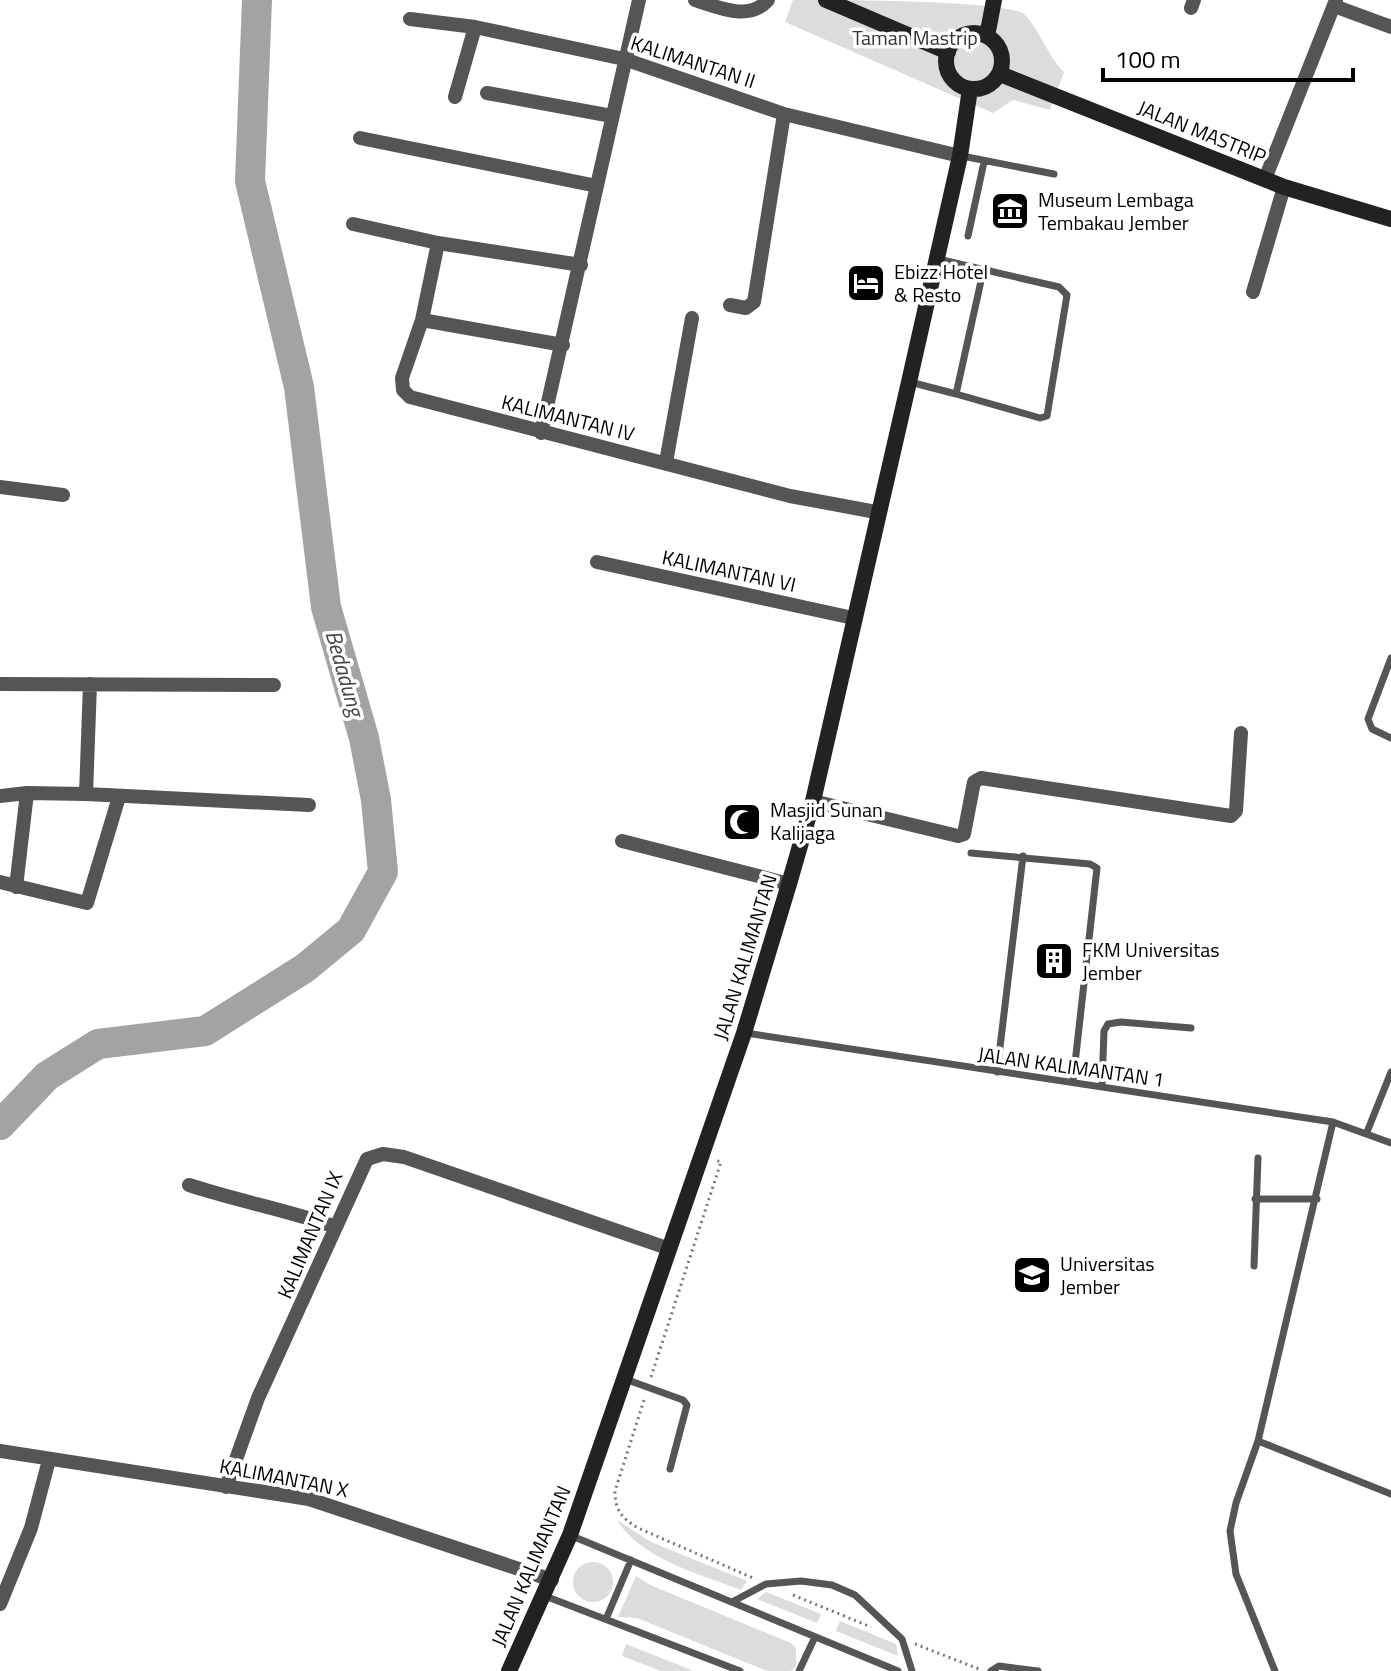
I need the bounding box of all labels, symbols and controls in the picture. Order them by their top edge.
park label: Taman Mastrip [852,22,978,53]
street label: KALIMANTAN II [627,27,759,96]
scale bar [1103,32,1353,82]
text: 100 m [1115,41,1181,77]
street label: JALAN MASTRIP [1133,92,1271,171]
place label: Museum Lembaga Tembakau Jember [1038,184,1194,238]
museum icon: Museum Lembaga Tembakau Jember [989,190,1031,232]
place label: Ebizz Hotel & Resto [894,256,988,310]
hotel icon: Ebizz Hotel & Resto [845,262,887,304]
street label: KALIMANTAN IV [498,386,638,449]
street label: KALIMANTAN VI [659,541,799,600]
water label: Bedadung [317,626,374,723]
place label: Masjid Sunan Kalijaga [770,794,883,848]
mosque icon: Masjid Sunan Kalijaga [721,801,763,843]
street label: JALAN KALIMANTAN [705,870,785,1044]
place label: FKM Universitas Jember [1082,934,1220,988]
building icon: FKM Universitas Jember [1033,940,1075,982]
street label: JALAN KALIMANTAN 1 [976,1038,1166,1095]
street label: KALIMANTAN IX [269,1166,350,1303]
place label: Universitas Jember [1060,1248,1154,1302]
school or university icon: Universitas Jember [1011,1254,1053,1296]
street label: KALIMANTAN X [217,1450,351,1505]
street label: JALAN KALIMANTAN [483,1480,578,1651]

